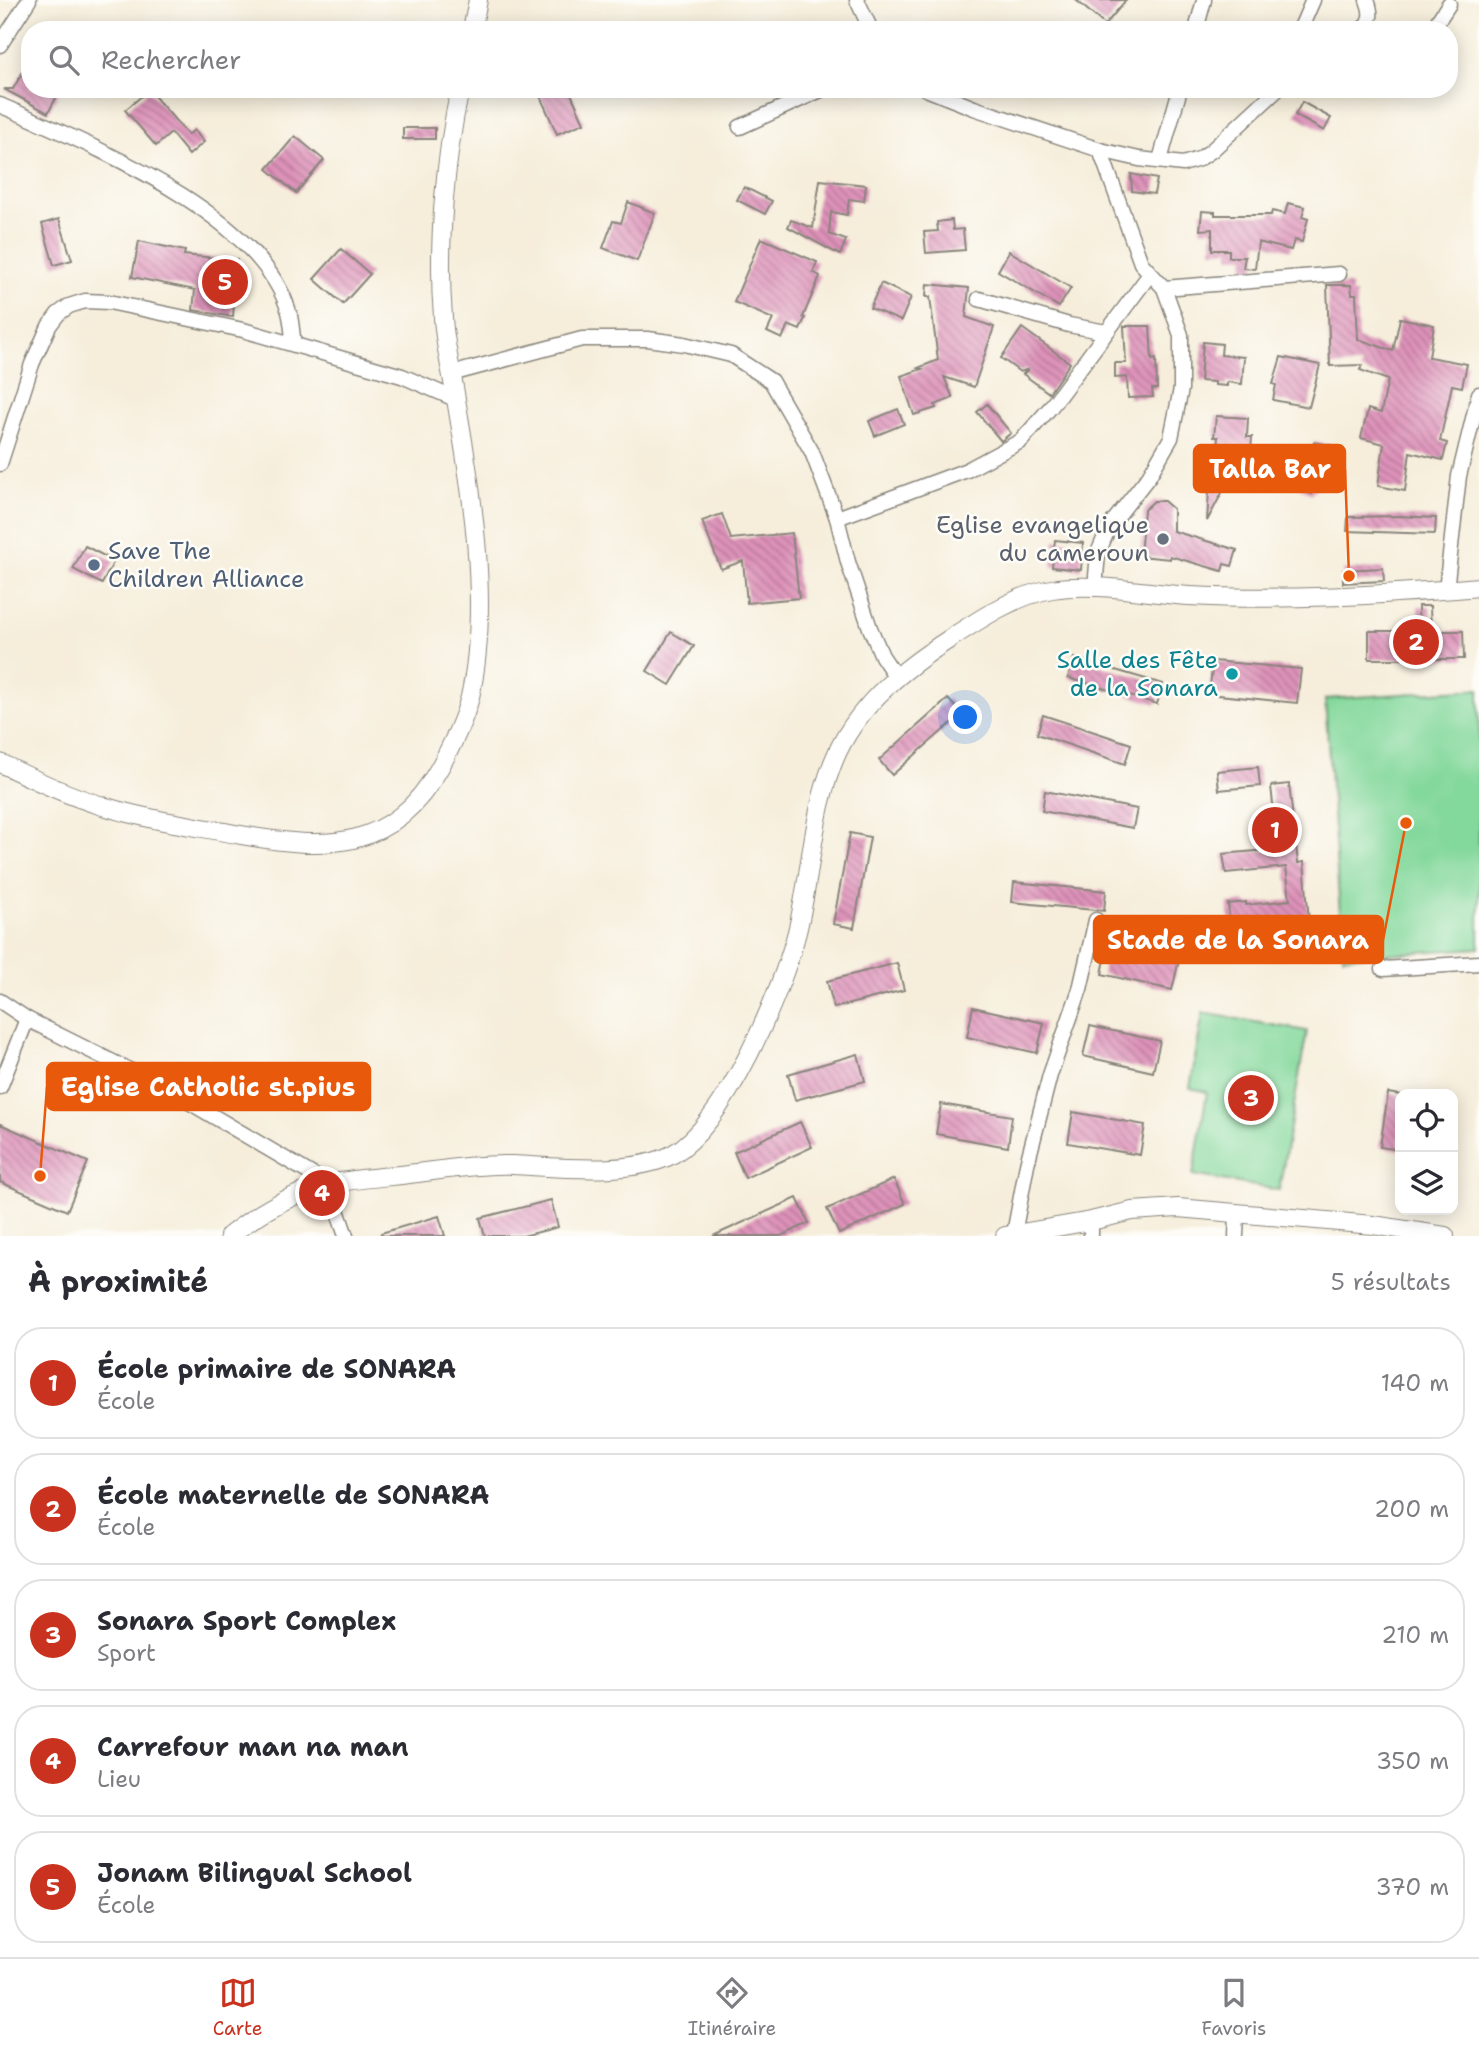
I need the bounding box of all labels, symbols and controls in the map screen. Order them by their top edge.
search box [21,21,1458,98]
icon: search [45,41,83,79]
text: Rechercher [101,42,241,77]
pin: 5 [202,256,248,308]
callout: Talla Bar [1194,445,1345,492]
text: Talla Bar [1209,451,1331,486]
place label: Eglise evangelique du cameroun [936,509,1149,569]
marker: Eglise evangelique du cameroun [1155,531,1171,547]
place label: Save The Children Alliance [108,535,304,595]
marker: Save The Children Alliance [86,557,102,573]
pin: 2 [1393,616,1439,668]
place label: Salle des Fête de la Sonara [1057,644,1218,704]
marker: Salle des Fête de la Sonara [1224,666,1240,682]
your location [948,700,982,734]
pin: 1 [1252,804,1298,856]
callout: Stade de la Sonara [1094,916,1383,963]
text: Stade de la Sonara [1107,922,1369,957]
callout: Eglise Catholic st.pius [47,1063,370,1110]
text: Eglise Catholic st.pius [61,1069,355,1104]
pin: 3 [1228,1072,1274,1124]
map controls [1395,1089,1458,1215]
button: locate [1395,1089,1458,1152]
button: layers [1395,1152,1458,1215]
pin: 4 [299,1167,345,1219]
text: À proximité [28,1261,208,1302]
text: 5 résultats [1331,1267,1451,1297]
text: École primaire de SONARA [97,1351,456,1386]
text: 1 [48,1368,58,1398]
text: 140 m [1381,1368,1449,1398]
text: École [97,1386,156,1416]
text: École maternelle de SONARA [97,1477,490,1512]
text: 2 [45,1494,61,1524]
text: 200 m [1374,1494,1449,1524]
text: École [97,1512,156,1542]
text: Sonara Sport Complex [97,1603,396,1638]
text: 3 [45,1620,61,1650]
text: 210 m [1381,1620,1449,1650]
text: Sport [97,1638,156,1668]
text: Carrefour man na man [97,1729,409,1764]
text: 4 [45,1746,61,1776]
text: 350 m [1376,1746,1449,1776]
text: Lieu [97,1764,141,1794]
text: Jonam Bilingual School [97,1855,412,1890]
text: 5 [46,1872,60,1902]
text: 370 m [1376,1872,1449,1902]
text: École [97,1890,156,1920]
tab: Carte [213,1974,263,2041]
tab: Itinéraire [688,1974,776,2041]
tab: Favoris [1201,1974,1266,2041]

